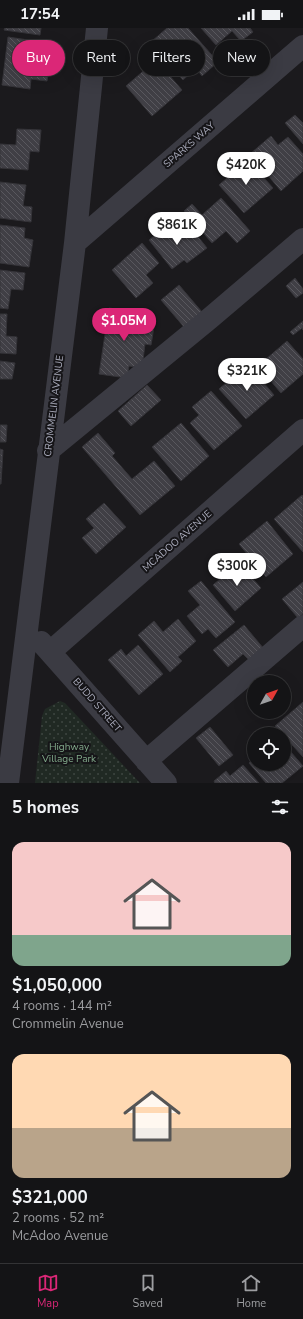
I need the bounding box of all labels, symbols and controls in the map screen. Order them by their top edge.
text: 17:54 [20,4,60,24]
chip: Buy [12,40,65,76]
chip: Rent [73,40,130,76]
chip: Filters [138,40,205,76]
chip: New [213,40,270,76]
street label: SPARKS WAY [160,118,218,171]
pin: $420K [218,152,274,186]
text: $420K [226,156,266,174]
pin: $861K [149,212,205,246]
text: $861K [157,216,197,234]
pin: $1.05M [91,308,157,342]
text: $1.05M [101,312,147,330]
street label: CROMMELIN AVENUE [41,354,67,457]
pin: $321K [219,358,275,392]
text: $321K [227,362,267,380]
street label: MCADOO AVENUE [139,507,215,575]
pin: $300K [209,553,265,587]
text: $300K [217,557,257,575]
street label: BUDD STREET [70,675,124,735]
north arrow [247,675,291,719]
map controls [247,675,291,771]
button: locate [247,727,291,771]
park label: Highway Village Park [41,740,97,766]
text: 5 homes [12,796,79,819]
icon: filters [269,796,291,818]
icon: home [116,868,188,940]
text: $1,050,000 [12,974,102,997]
text: 4 rooms · 144 m² [12,997,112,1015]
text: Crommelin Avenue [12,1015,124,1033]
icon: home [116,1080,188,1152]
text: $321,000 [12,1186,88,1209]
text: 2 rooms · 52 m² [12,1209,104,1227]
text: McAdoo Avenue [12,1227,108,1245]
tab: Map [37,1272,59,1311]
tab: Saved [132,1272,163,1311]
tab: Home [236,1272,266,1311]

